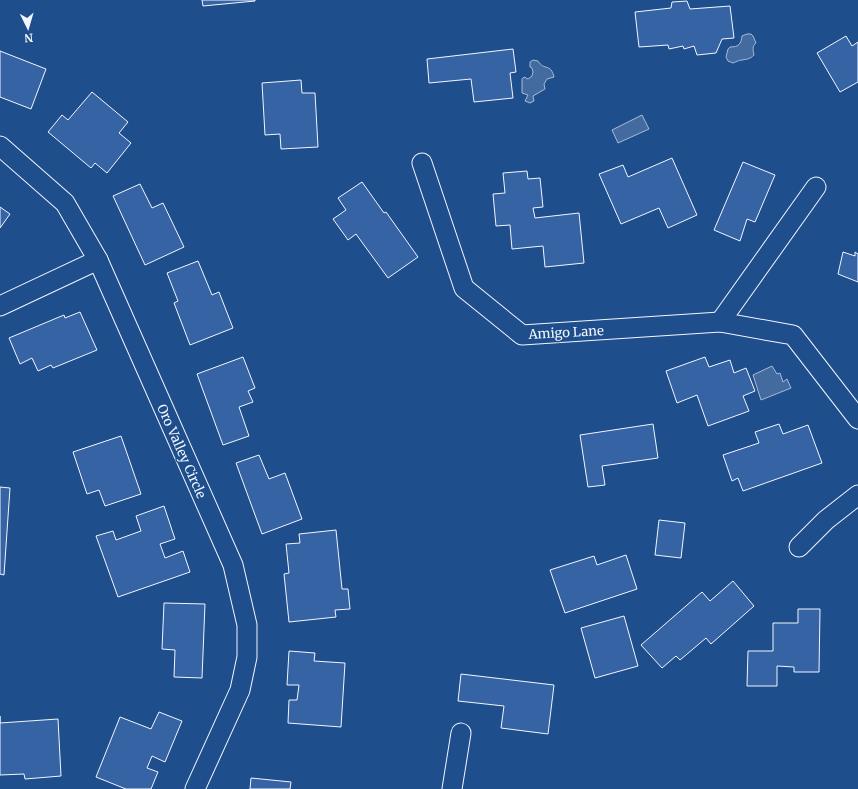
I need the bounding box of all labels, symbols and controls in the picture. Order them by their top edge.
north arrow [8,8,48,48]
text: N [24,31,34,45]
street label: Amigo Lane [527,322,604,343]
street label: Oro Valley Circle [153,401,210,501]

